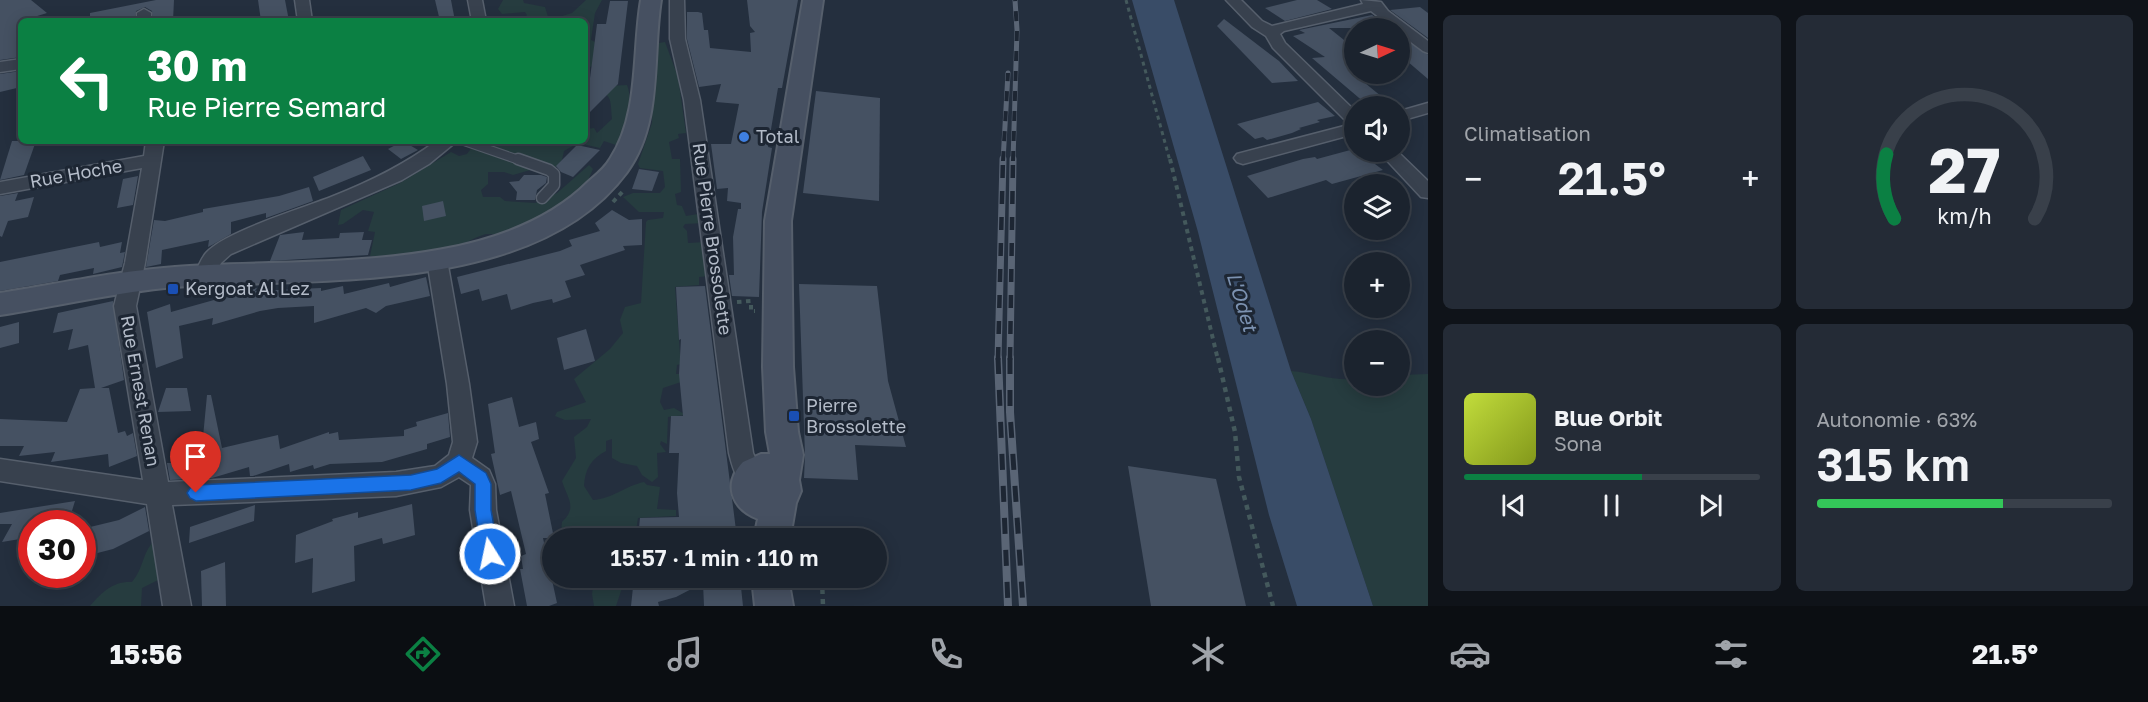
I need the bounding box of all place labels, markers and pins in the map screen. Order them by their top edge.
place label: Total [756,125,800,147]
marker: Total [737,130,751,144]
place label: Kergoat Al Lez [185,277,310,299]
marker: Kergoat Al Lez [166,282,180,296]
place label: Pierre Brossolette [806,394,906,437]
marker: Pierre Brossolette [787,409,801,423]
pin [170,431,221,493]

